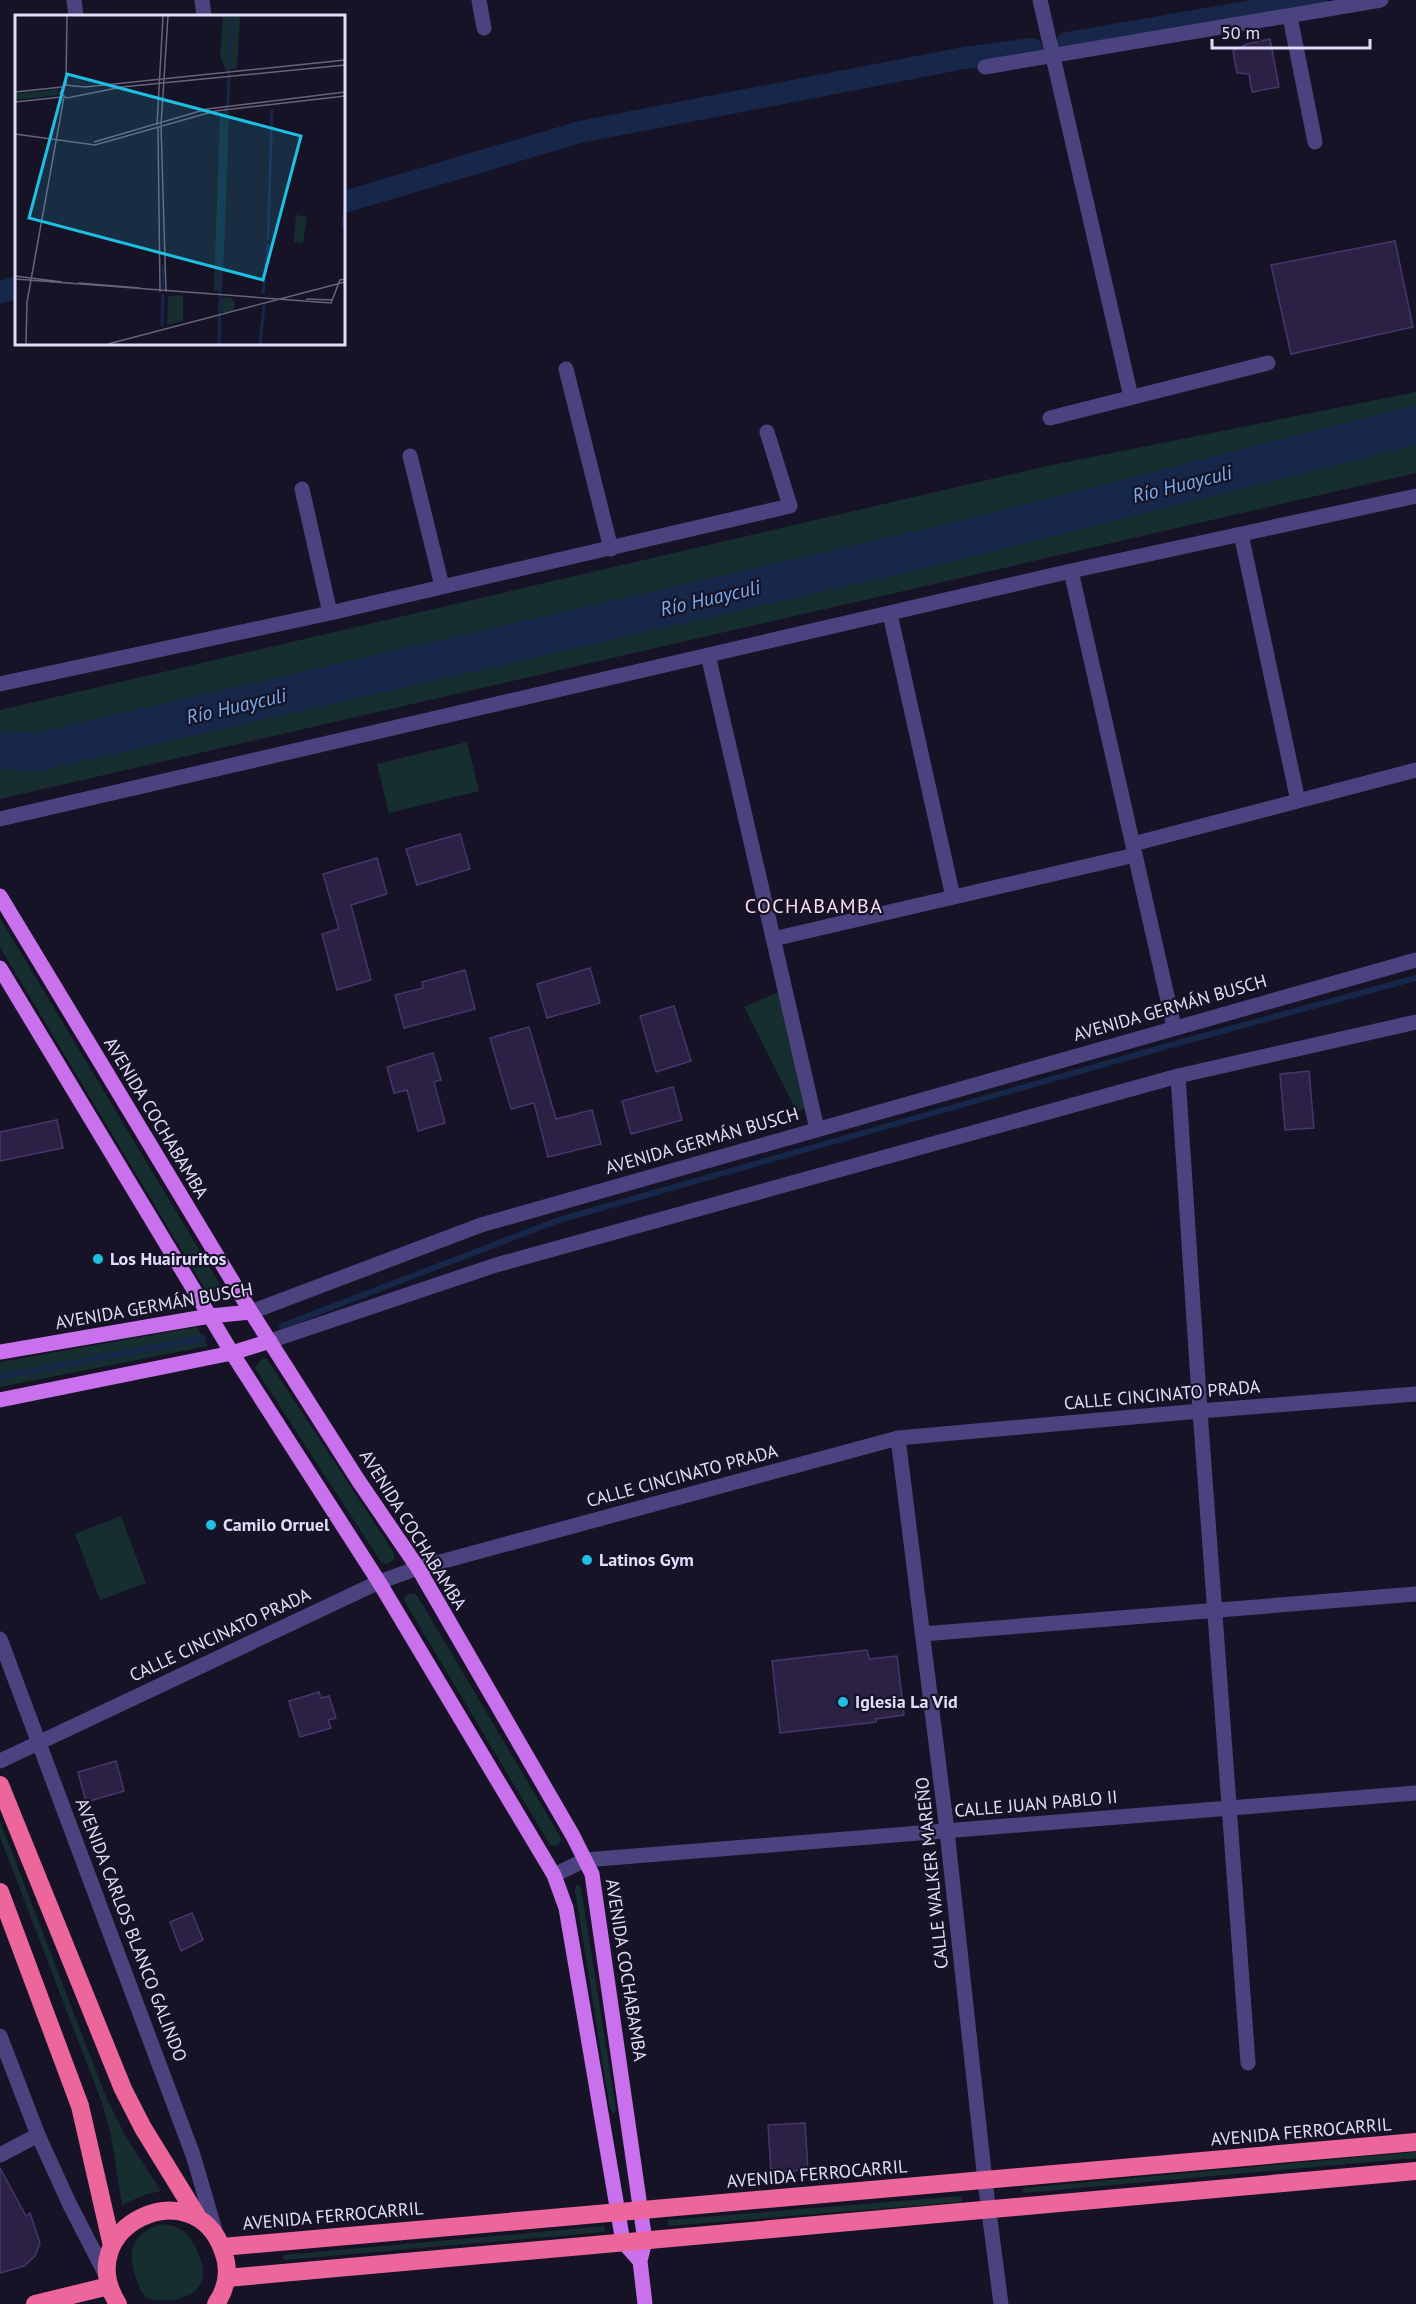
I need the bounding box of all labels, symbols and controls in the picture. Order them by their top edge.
scale bar [1212,12,1370,50]
inset map [15,15,345,345]
text: 50 m [1221,21,1260,44]
water label: Río Huayculi [1129,459,1235,509]
water label: Río Huayculi [657,574,763,622]
water label: Río Huayculi [183,682,289,730]
district label: COCHABAMBA [745,893,883,919]
street label: AVENIDA GERMÁN BUSCH [1071,969,1269,1046]
street label: AVENIDA COCHABAMBA [99,1033,214,1203]
street label: AVENIDA GERMÁN BUSCH [603,1102,801,1179]
place label: Los Huairuritos [110,1247,227,1270]
marker: Los Huairuritos [91,1252,105,1266]
street label: AVENIDA GERMÁN BUSCH [53,1277,254,1334]
street label: CALLE CINCINATO PRADA [1063,1374,1261,1415]
street label: CALLE CINCINATO PRADA [584,1439,780,1512]
street label: AVENIDA COCHABAMBA [355,1446,472,1614]
place label: Camilo Orruel [223,1513,330,1536]
marker: Camilo Orruel [204,1518,218,1532]
place label: Latinos Gym [599,1548,694,1571]
marker: Latinos Gym [580,1553,594,1567]
street label: CALLE CINCINATO PRADA [126,1582,314,1687]
place label: Iglesia La Vid [855,1690,958,1713]
marker: Iglesia La Vid [836,1695,850,1709]
street label: CALLE WALKER MAREÑO [910,1776,953,1970]
street label: CALLE JUAN PABLO II [954,1785,1118,1822]
street label: AVENIDA CARLOS BLANCO GALINDO [70,1795,192,2065]
street label: AVENIDA COCHABAMBA [601,1877,652,2063]
street label: AVENIDA FERROCARRIL [1210,2112,1392,2151]
street label: AVENIDA FERROCARRIL [726,2154,908,2193]
street label: AVENIDA FERROCARRIL [242,2196,424,2235]

